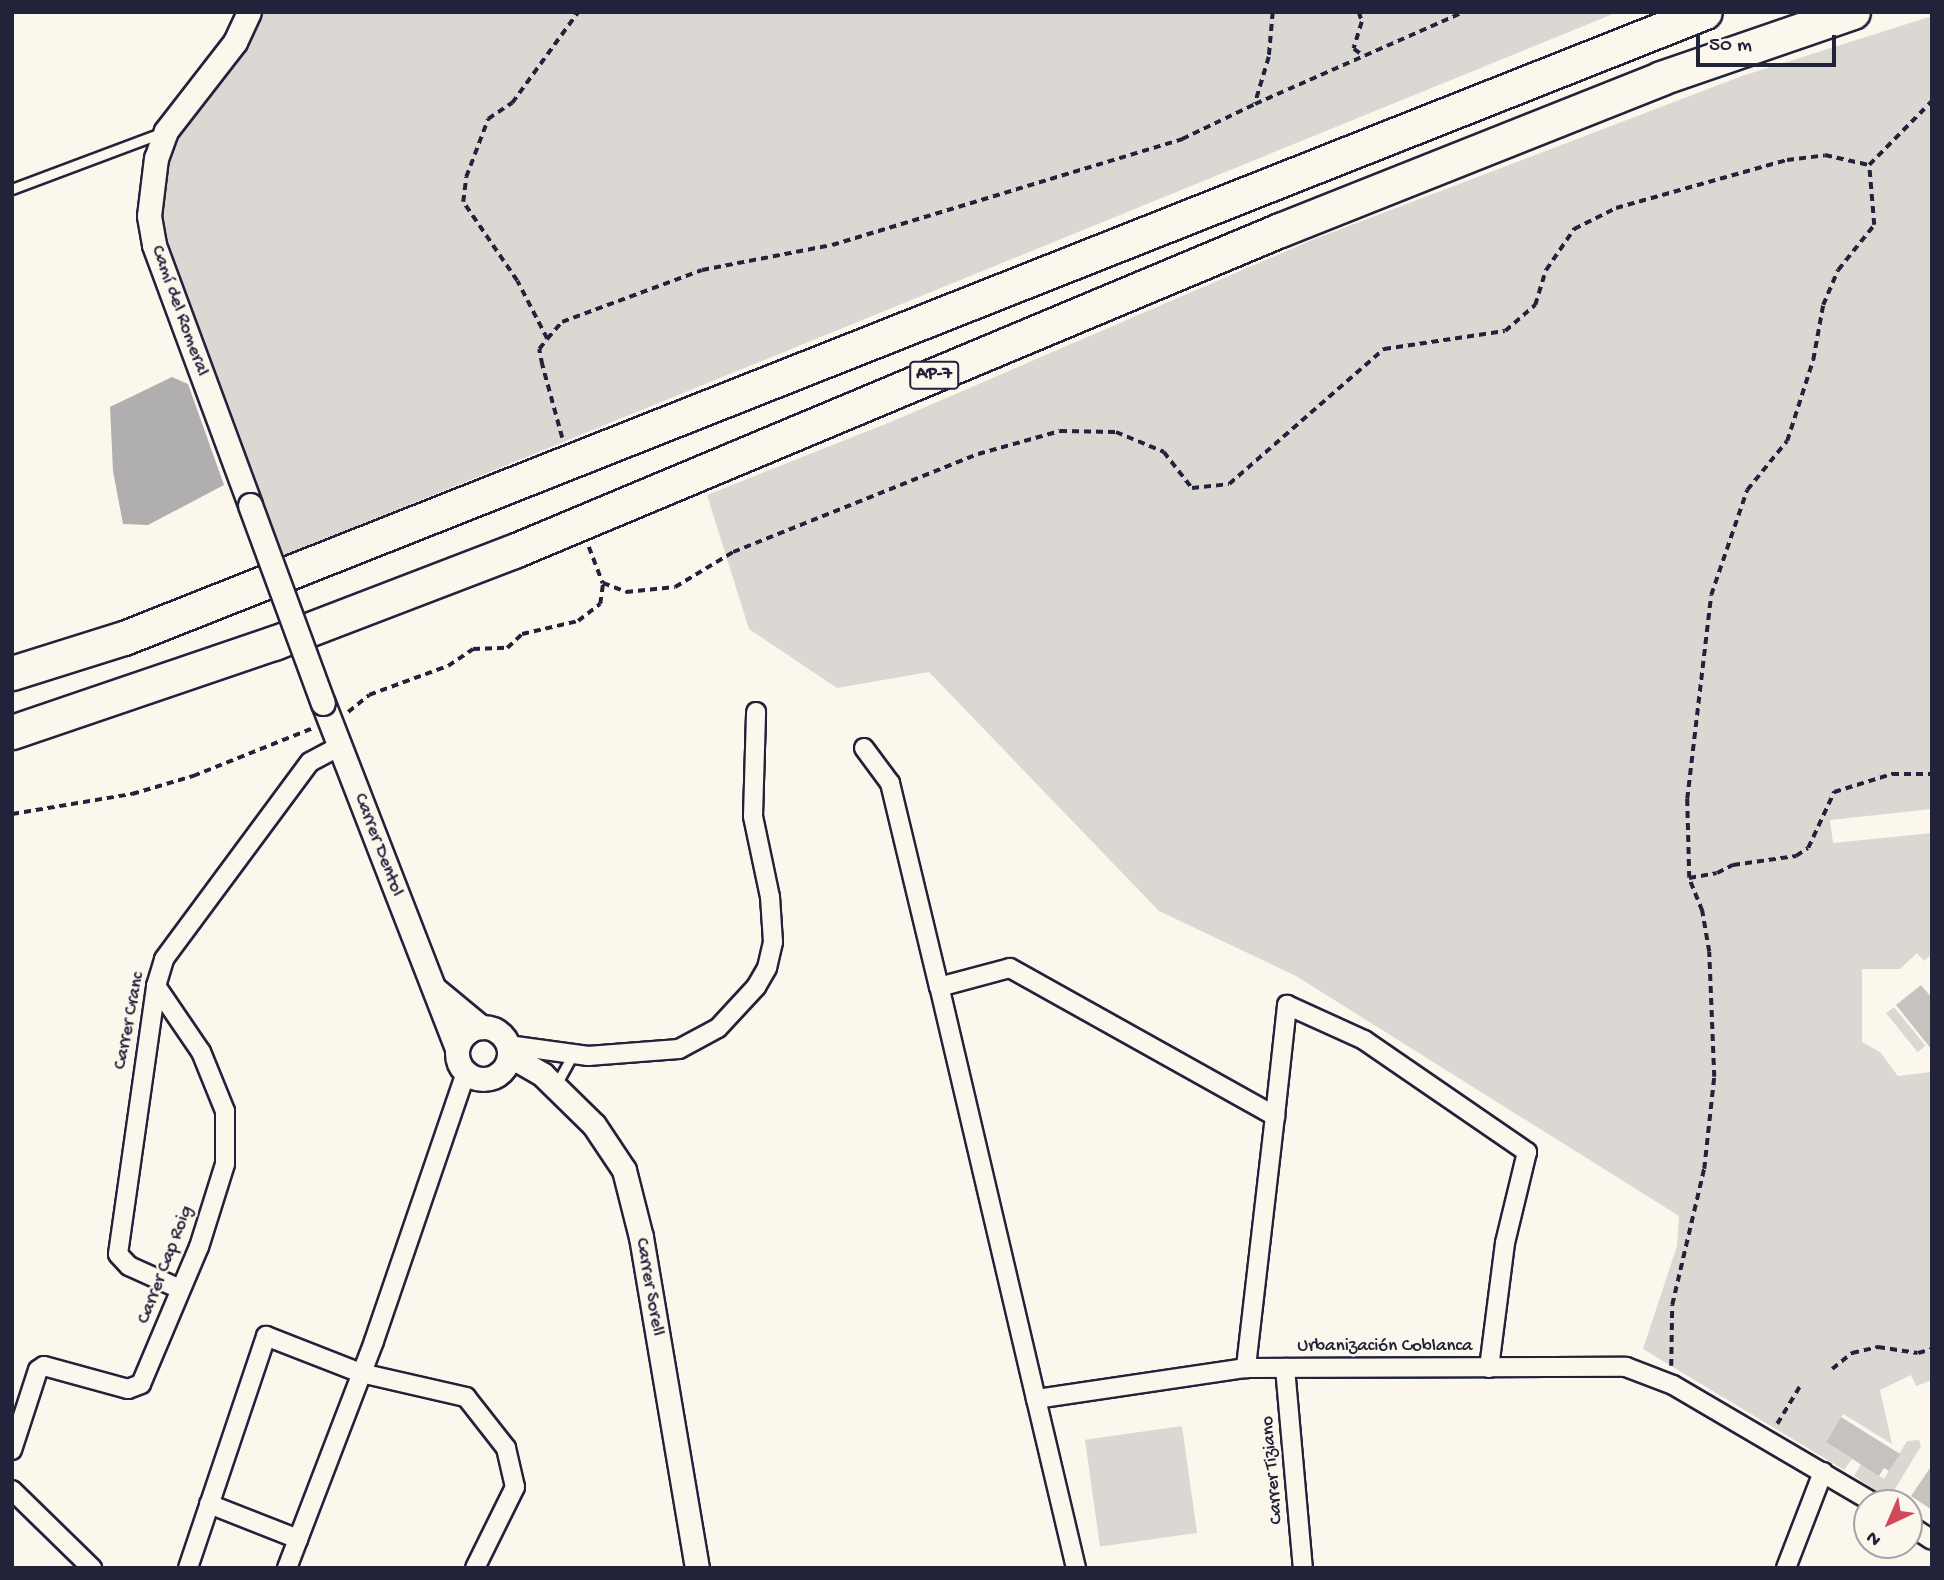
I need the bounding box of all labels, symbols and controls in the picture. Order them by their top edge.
scale bar [1699,21,1839,65]
text: 50 m [1709,34,1752,59]
street label: Camí del Romeral [145,243,213,379]
road number: AP-7 [908,360,960,390]
street label: Carrer Dentol [348,790,408,900]
street label: Carrer Cranc [109,971,151,1071]
street label: Carrer Cap Roig [133,1203,199,1327]
street label: Carrer Sorell [629,1236,669,1338]
street label: Urbanización Coblanca [1297,1336,1473,1358]
street label: Carrer Tiziano [1257,1415,1289,1525]
north arrow [1853,1489,1923,1559]
text: N [1862,1525,1887,1551]

